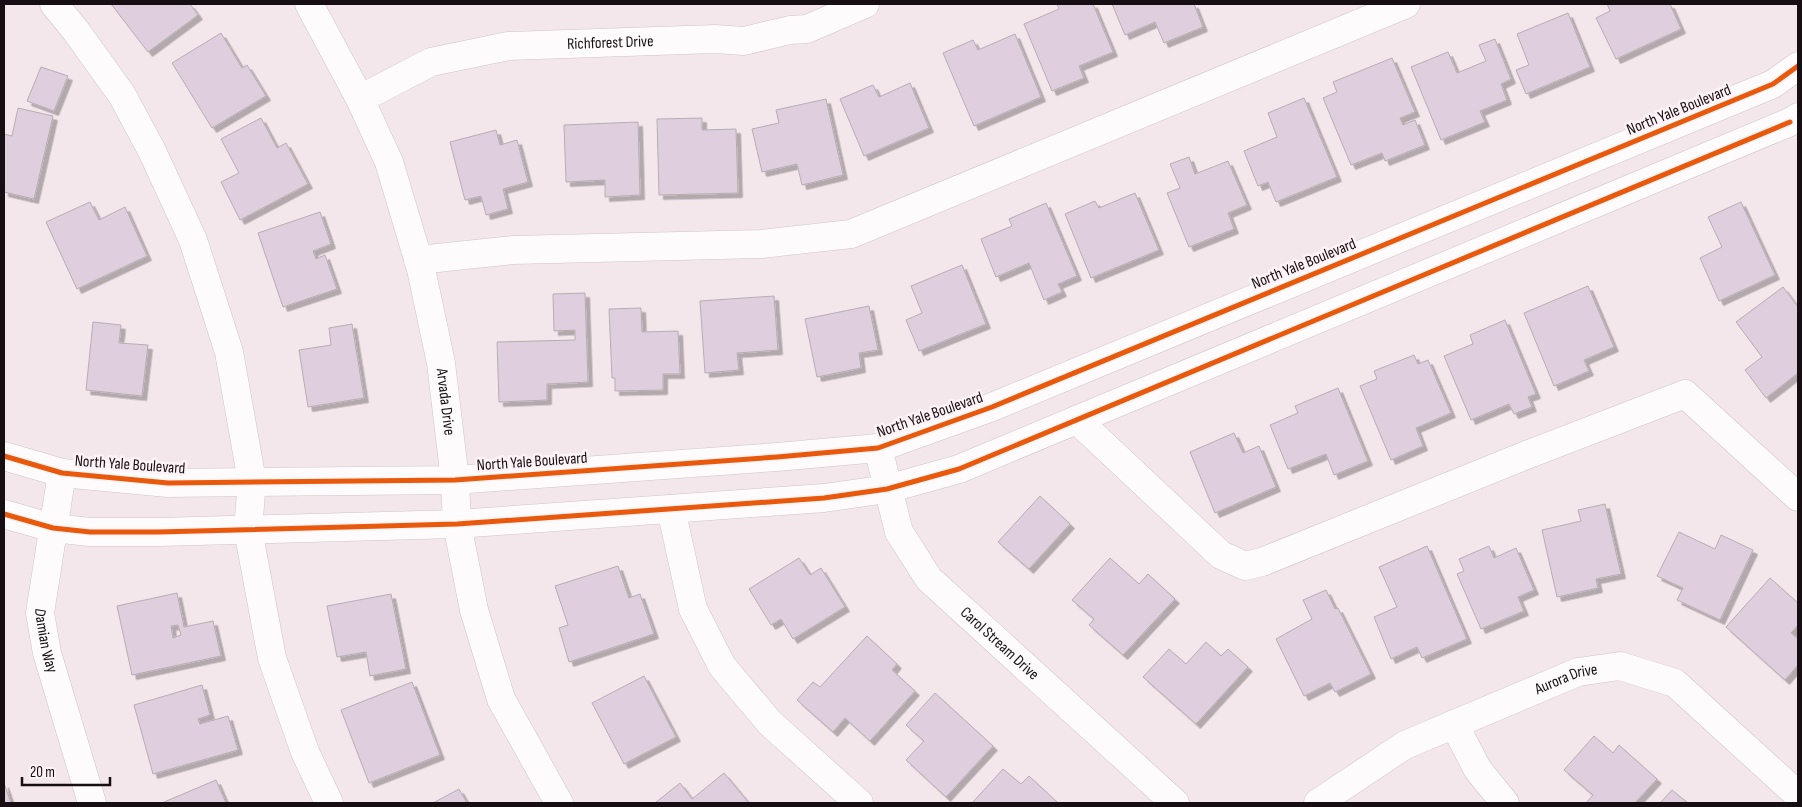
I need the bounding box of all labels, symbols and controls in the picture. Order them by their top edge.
street label: Richforest Drive [567,32,654,53]
street label: North Yale Boulevard [1624,80,1734,140]
street label: North Yale Boulevard [1249,234,1359,294]
street label: Arvada Drive [432,366,459,436]
street label: North Yale Boulevard [875,388,985,442]
street label: North Yale Boulevard [476,449,588,475]
street label: North Yale Boulevard [74,452,186,478]
street label: Carol Stream Drive [956,603,1043,684]
street label: Damian Way [30,607,62,675]
street label: Aurora Drive [1531,660,1599,699]
scale bar [22,754,110,786]
text: 20 m [30,763,55,782]

